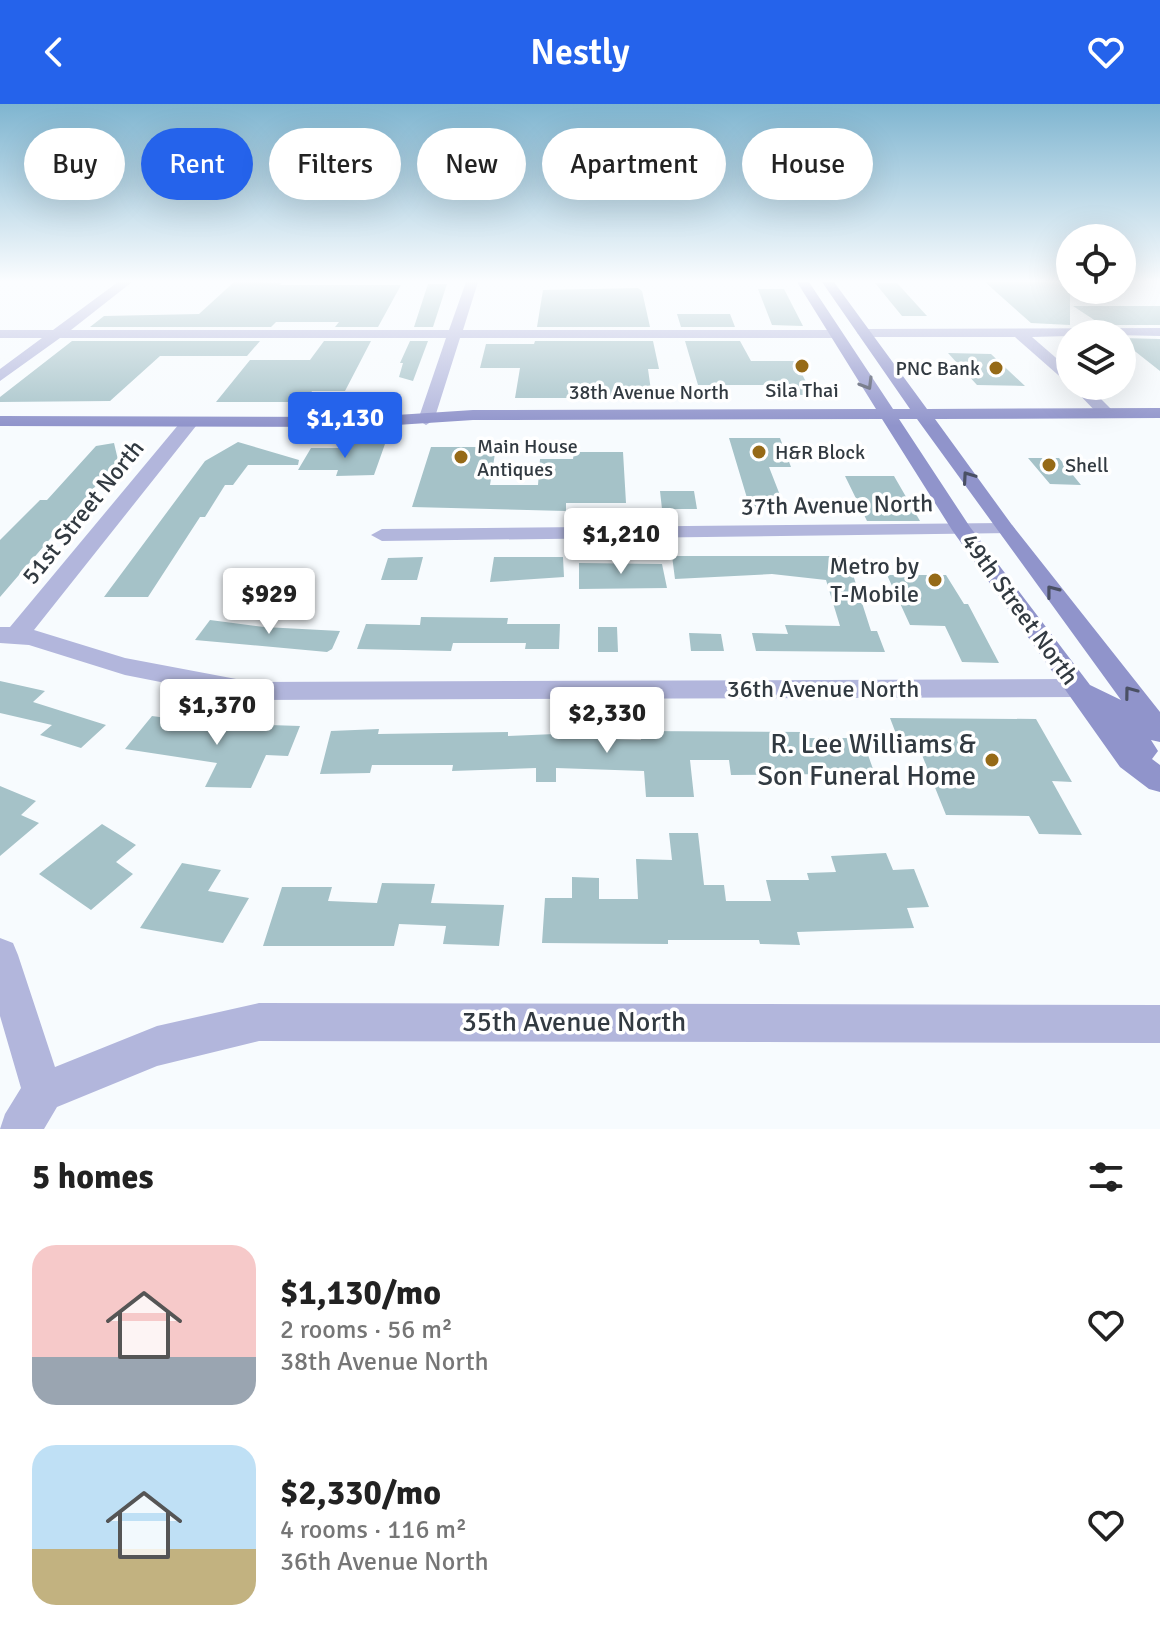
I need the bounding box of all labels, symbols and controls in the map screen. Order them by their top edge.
icon: back [32,30,76,74]
text: Nestly [530,30,630,75]
icon: heart [1084,30,1128,74]
chip: Buy [24,128,125,200]
chip: Rent [141,128,253,200]
chip: Filters [269,128,401,200]
chip: New [417,128,526,200]
chip: Apartment [542,128,726,200]
chip: House [742,128,873,200]
map controls [1056,224,1136,400]
button: locate [1056,224,1136,304]
button: layers [1056,320,1136,400]
place label: PNC Bank [895,356,980,381]
marker: Sila Thai [793,357,811,375]
marker: PNC Bank [987,359,1005,377]
one-way arrow [857,375,872,390]
place label: Sila Thai [765,378,839,403]
street label: 38th Avenue North [569,380,729,405]
pin: $1,130 [280,392,410,460]
text: $1,130 [306,402,384,434]
street label: 51st Street North [15,434,151,590]
place label: Main House Antiques [477,434,578,482]
place label: H&R Block [775,440,865,465]
marker: H&R Block [750,443,768,461]
marker: Main House Antiques [452,448,470,466]
place label: Shell [1065,453,1109,478]
marker: Shell [1040,456,1058,474]
one-way arrow [963,472,978,486]
street label: 37th Avenue North [740,488,934,522]
pin: $1,210 [556,508,686,576]
text: $1,210 [582,518,660,550]
street label: 49th Street North [955,527,1085,691]
place label: Metro by T-Mobile [829,551,919,609]
pin: $929 [222,568,316,636]
marker: Metro by T-Mobile [926,571,944,589]
text: $929 [241,578,297,610]
one-way arrow [1048,585,1062,600]
street label: 36th Avenue North [727,674,919,704]
pin: $1,370 [152,679,282,747]
pin: $2,330 [542,687,672,755]
one-way arrow [1126,687,1140,701]
text: $1,370 [178,689,256,721]
text: $2,330 [568,697,646,729]
place label: R. Lee Williams & Son Funeral Home [758,727,976,793]
marker: R. Lee Williams & Son Funeral Home [983,751,1001,769]
street label: 35th Avenue North [462,1005,686,1039]
icon: filters [1084,1155,1128,1199]
text: 5 homes [32,1156,153,1198]
text: $1,130/mo [280,1272,441,1314]
icon: home [96,1277,192,1373]
icon: heart [1084,1303,1128,1347]
text: 2 rooms · 56 m² [280,1314,453,1346]
text: 38th Avenue North [280,1346,489,1378]
text: $2,330/mo [280,1472,441,1514]
icon: home [96,1477,192,1573]
icon: heart [1084,1503,1128,1547]
text: 4 rooms · 116 m² [280,1514,467,1546]
text: 36th Avenue North [280,1546,489,1578]

